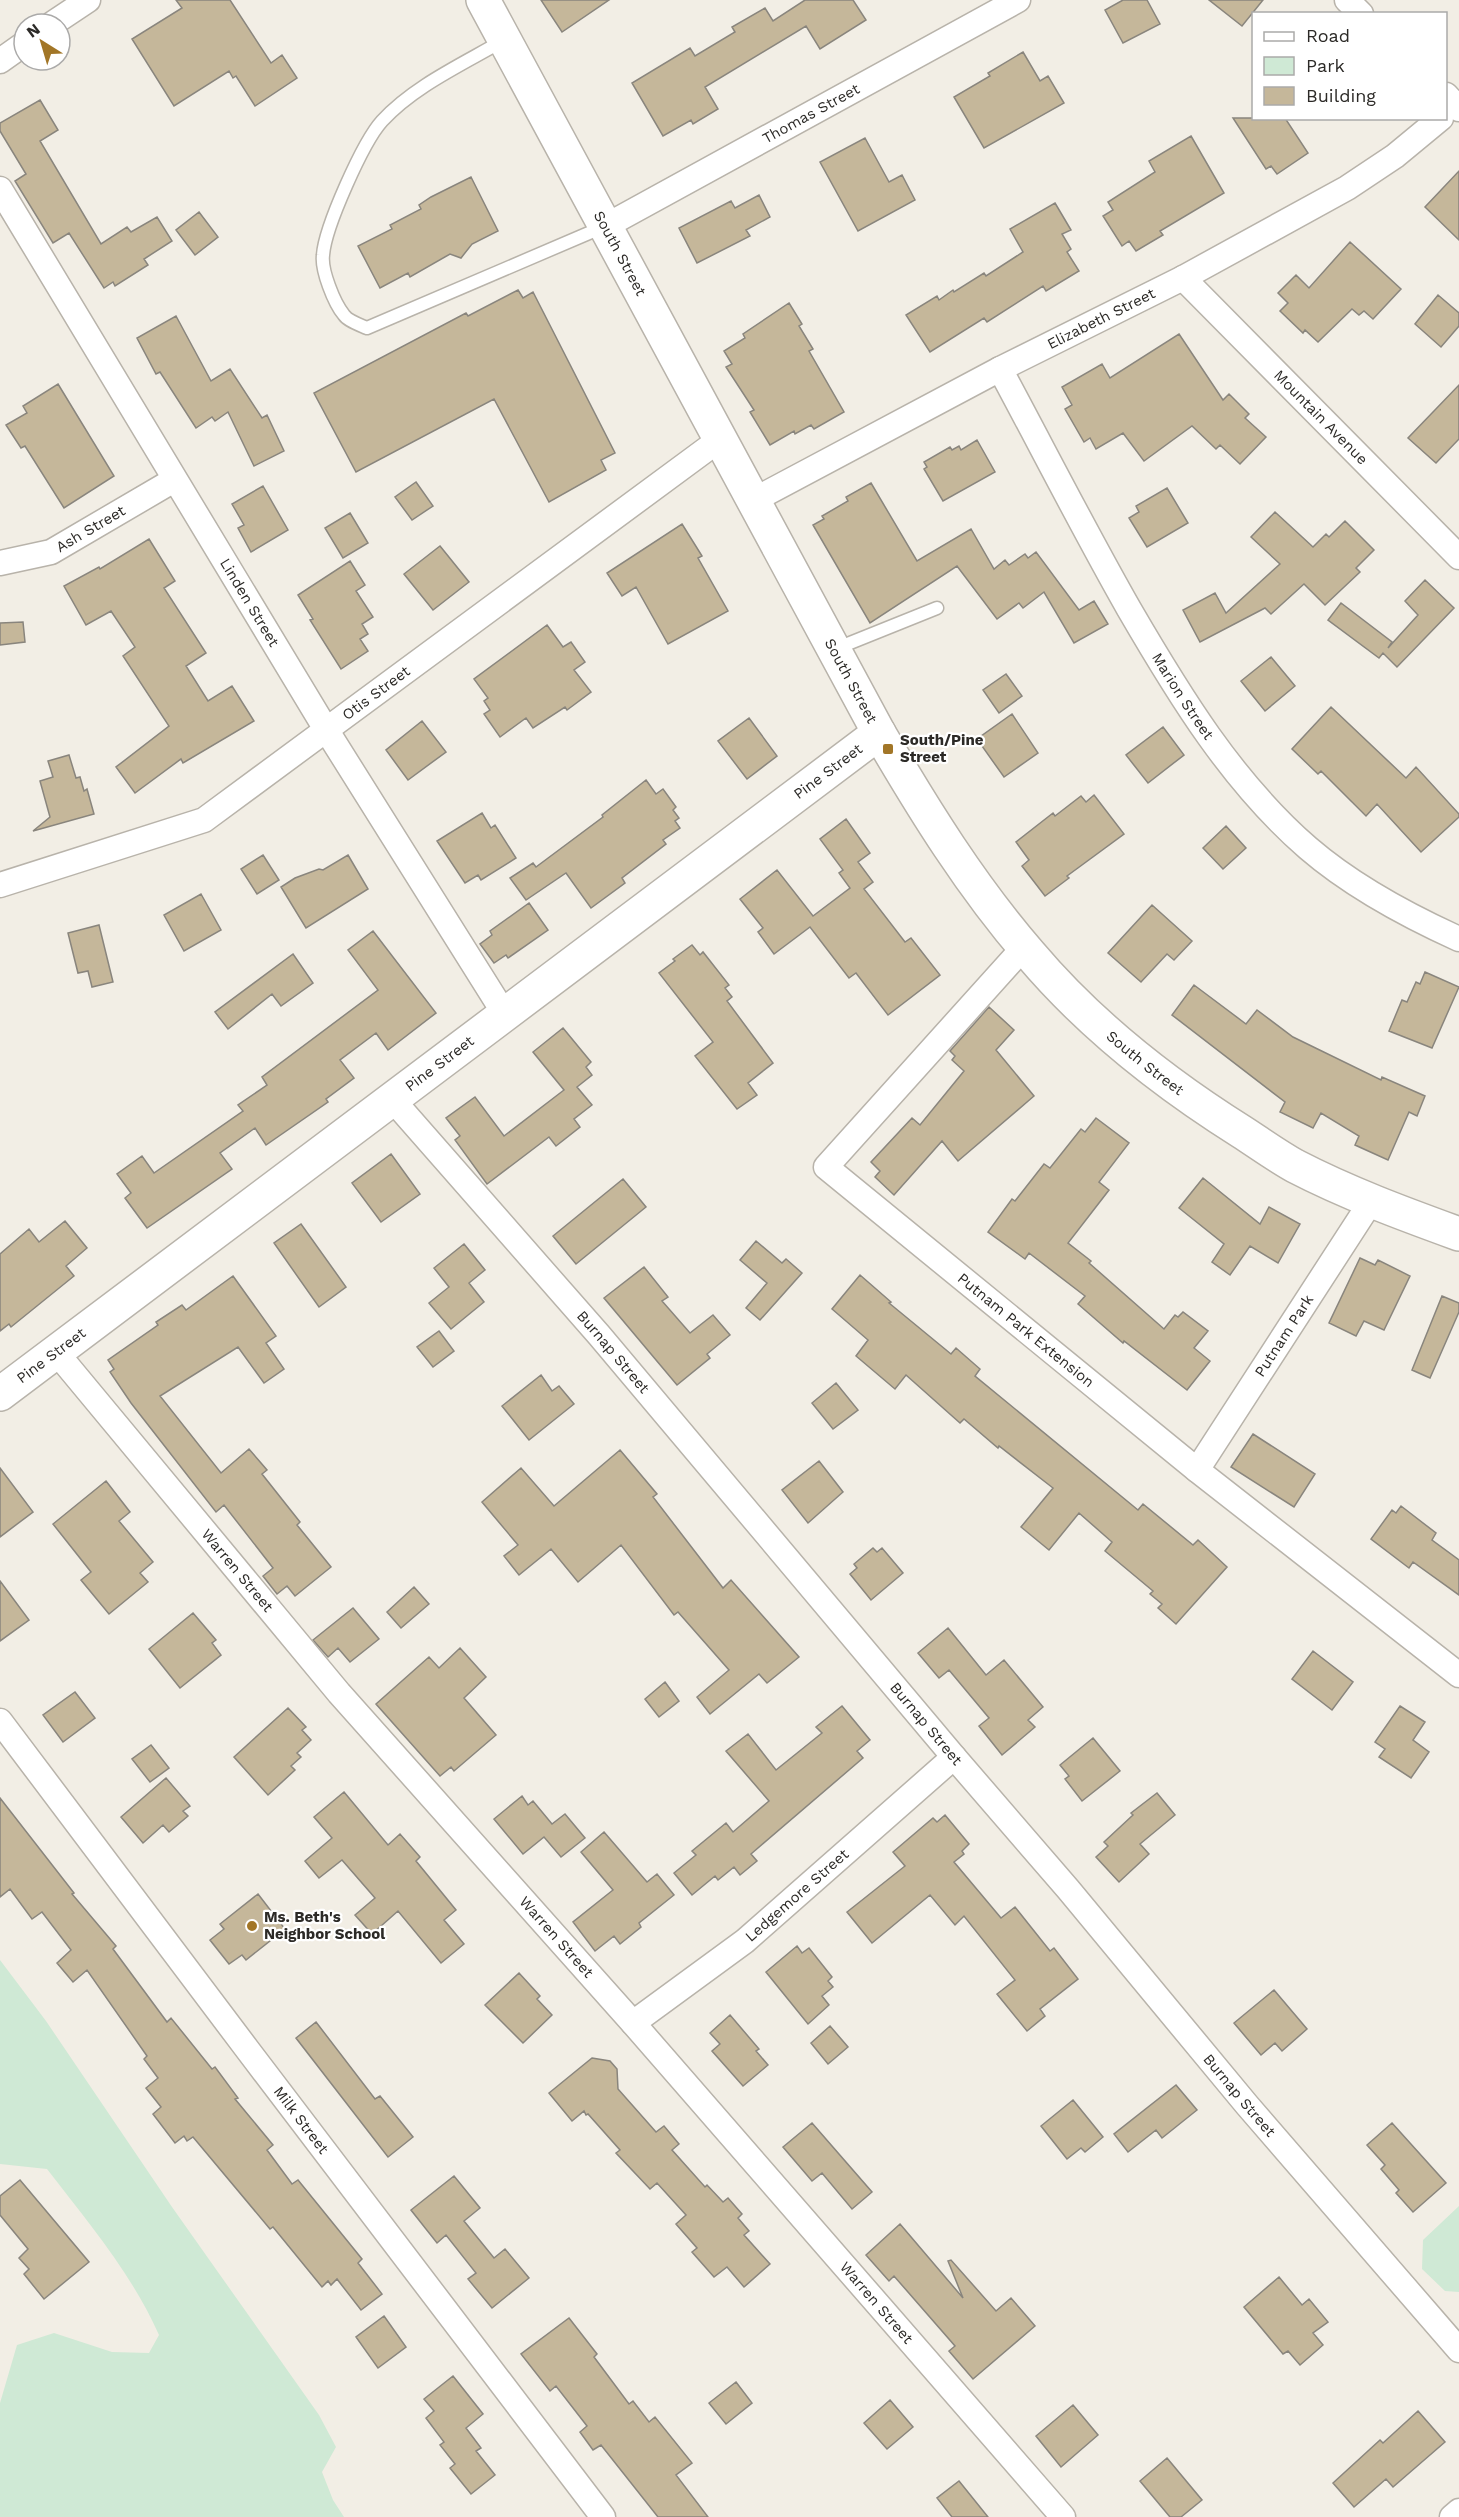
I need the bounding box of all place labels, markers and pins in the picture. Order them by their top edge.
place label: South/Pine Street [900,731,984,766]
marker: South/Pine Street [881,742,895,756]
place label: Ms. Beth's Neighbor School [264,1908,385,1943]
marker: Ms. Beth's Neighbor School [245,1919,259,1933]

